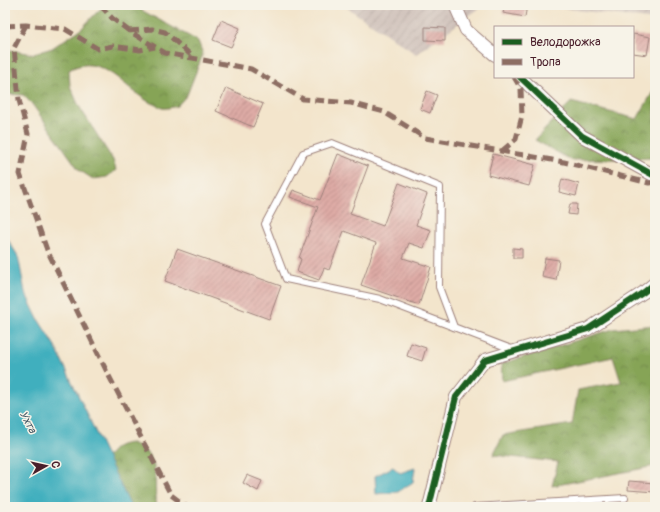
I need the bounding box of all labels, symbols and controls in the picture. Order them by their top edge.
legend [494,26,634,78]
text: Велодорожка [530,35,601,50]
text: Тропа [530,55,561,70]
water label: Ухта [17,409,39,436]
north arrow [26,446,66,486]
text: С [48,460,62,469]

